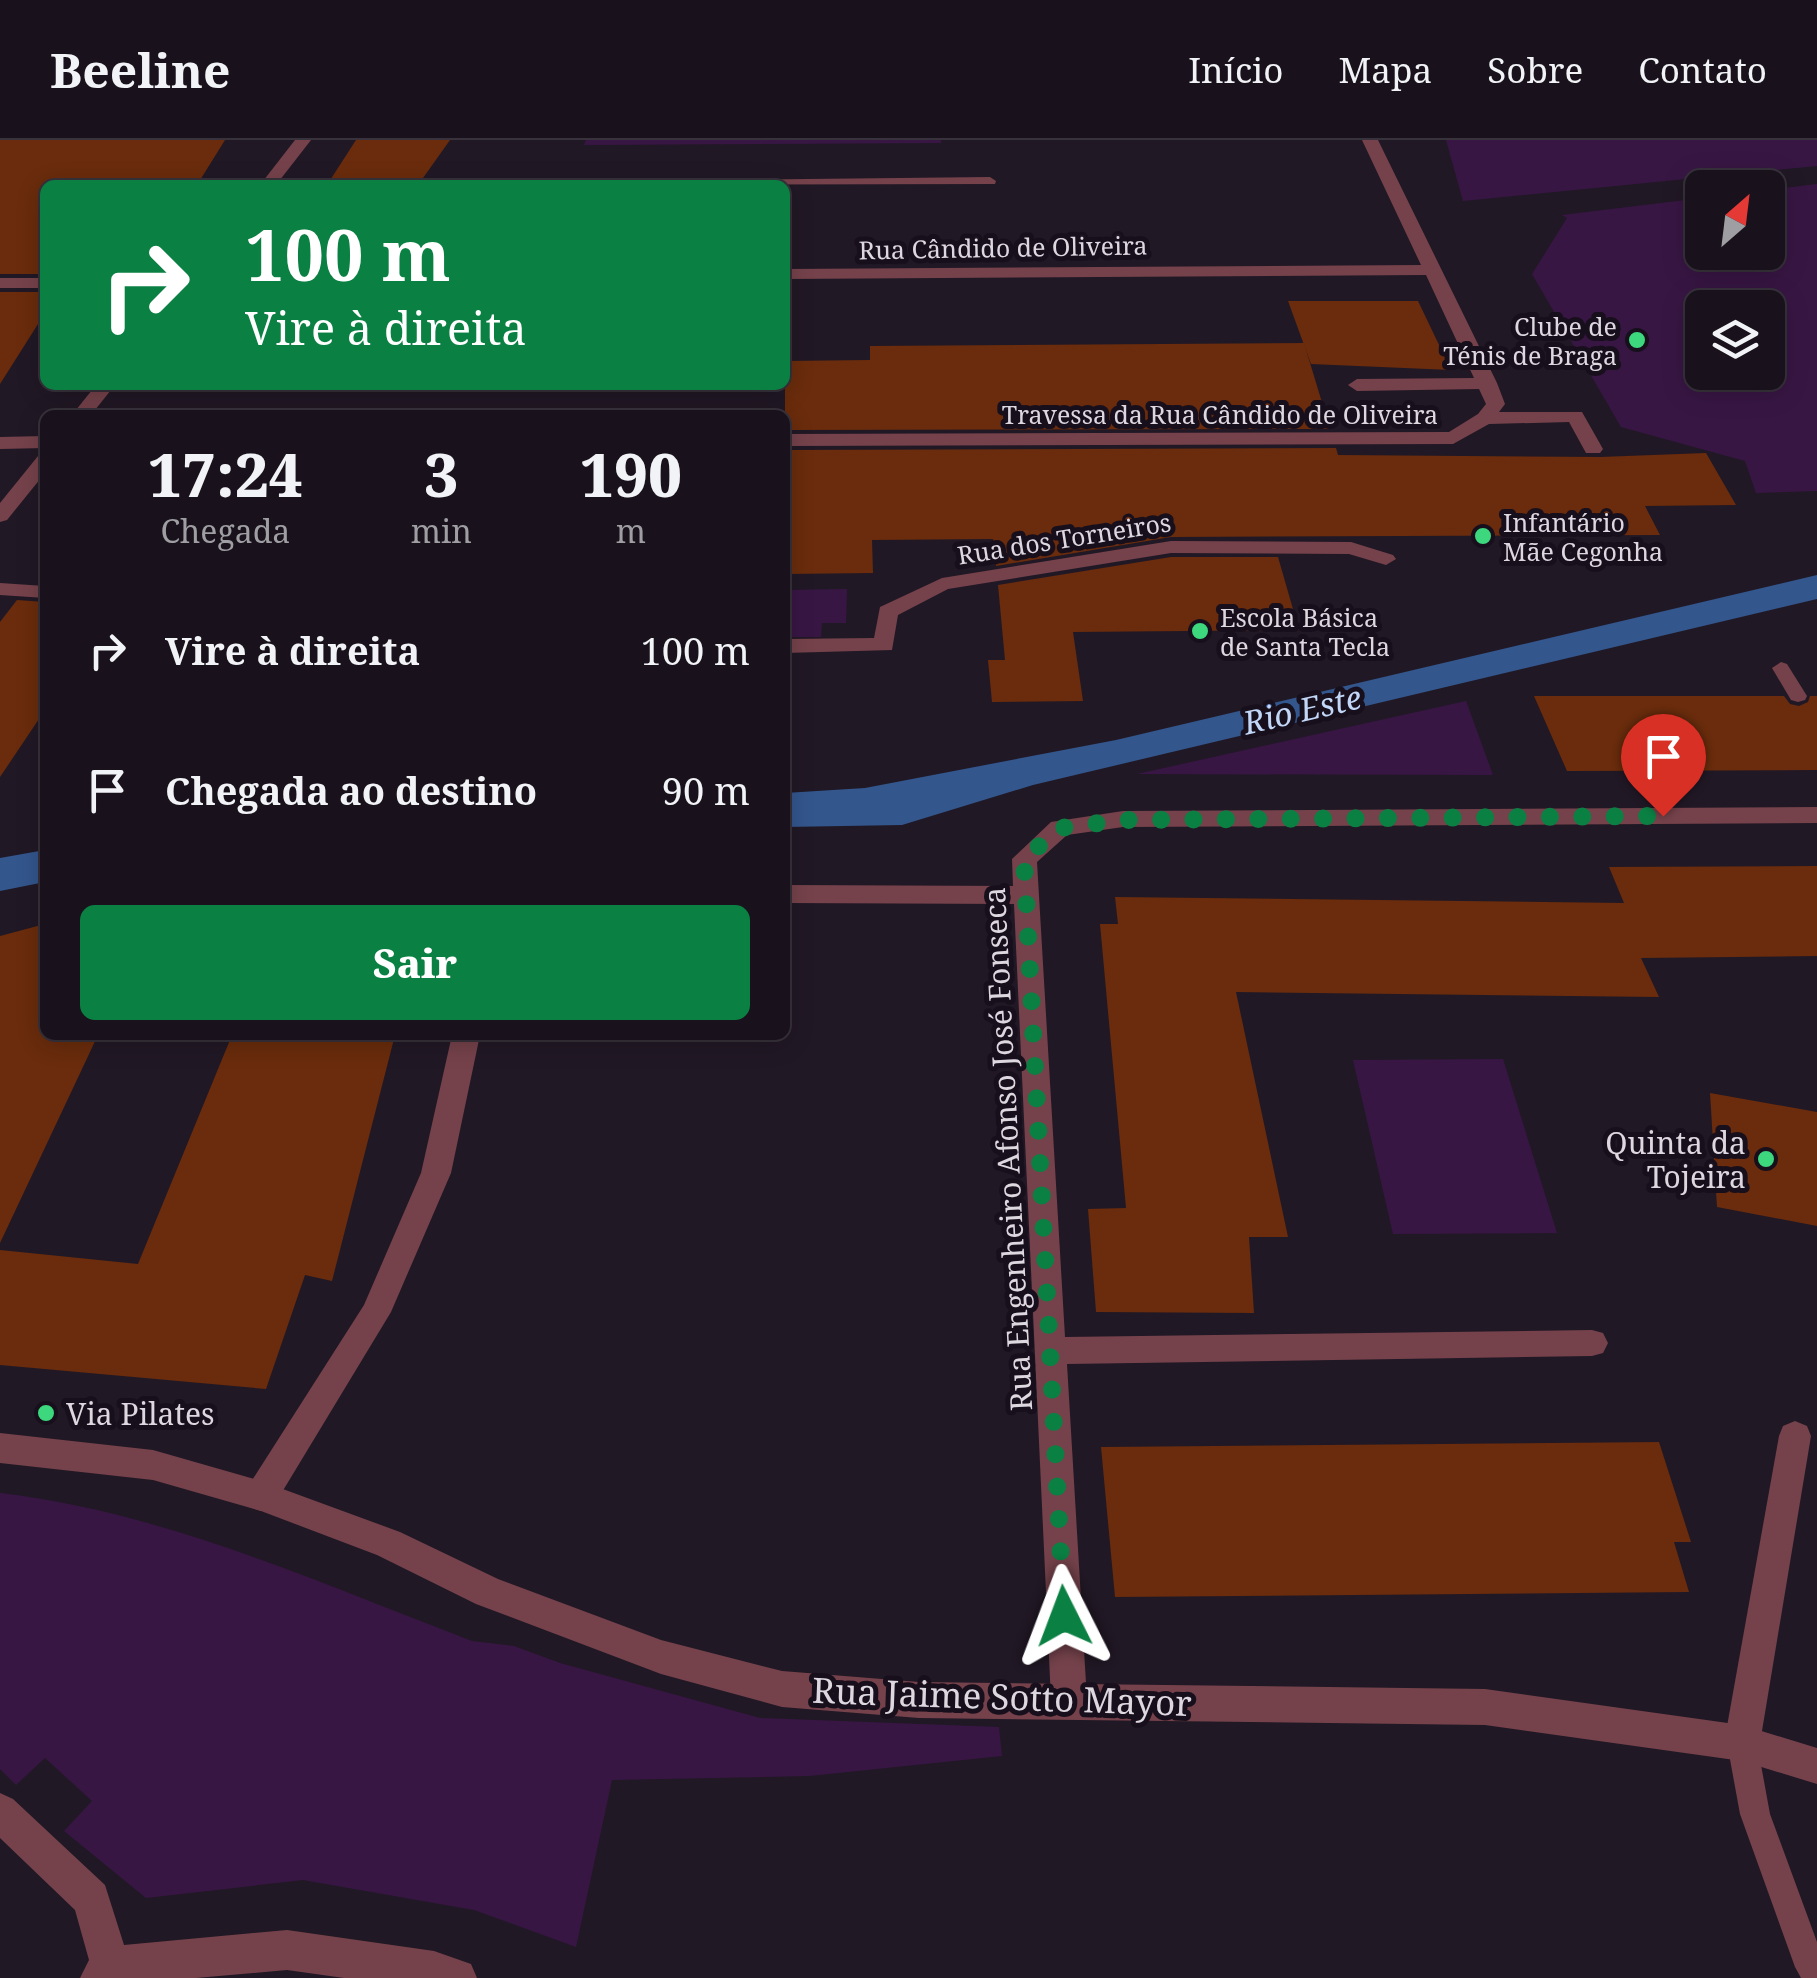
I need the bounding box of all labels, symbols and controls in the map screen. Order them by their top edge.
text: Beeline [50,37,230,102]
text: Início [1188,46,1284,93]
text: Mapa [1339,46,1432,93]
text: Sobre [1487,46,1583,93]
text: Contato [1638,46,1767,93]
north arrow [1685,170,1785,270]
map controls [1685,170,1785,390]
text: 100 m [245,206,451,302]
icon: right [80,220,210,350]
street label: Rua Cândido de Oliveira [858,227,1148,267]
button: layers [1685,290,1785,390]
text: Vire à direita [245,297,527,358]
place label: Clube de Ténis de Braga [1443,309,1617,372]
marker: Clube de Ténis de Braga [1626,329,1648,351]
street label: Travessa da Rua Cândido de Oliveira [1002,397,1438,431]
text: 17:24 [148,433,303,515]
text: 3 [424,433,458,515]
text: 190 [580,433,682,515]
street label: Rua dos Torneiros [955,504,1173,572]
place label: Infantário Mãe Cegonha [1503,505,1663,568]
text: Chegada [160,509,290,552]
text: min [411,509,472,552]
text: m [616,509,646,552]
marker: Infantário Mãe Cegonha [1472,525,1494,547]
place label: Escola Básica de Santa Tecla [1220,600,1390,663]
marker: Escola Básica de Santa Tecla [1189,620,1211,642]
icon: right [80,623,135,678]
text: Vire à direita [165,624,420,676]
text: 100 m [640,624,750,676]
water label: Rio Este [1238,675,1366,744]
pin [1621,714,1706,817]
icon: arrive [1636,729,1691,784]
icon: arrive [80,763,135,818]
text: Chegada ao destino [165,764,537,816]
text: 90 m [662,764,750,816]
street label: Rua Engenheiro Afonso José Fonseca [973,886,1041,1412]
button: Sair [80,905,750,1020]
place label: Quinta da Tojeira [1605,1122,1746,1197]
marker: Quinta da Tojeira [1755,1148,1777,1170]
place label: Via Pilates [66,1393,215,1434]
marker: Via Pilates [35,1402,57,1424]
position arrow [1012,1564,1116,1668]
street label: Rua Jaime Sotto Mayor [811,1666,1193,1726]

